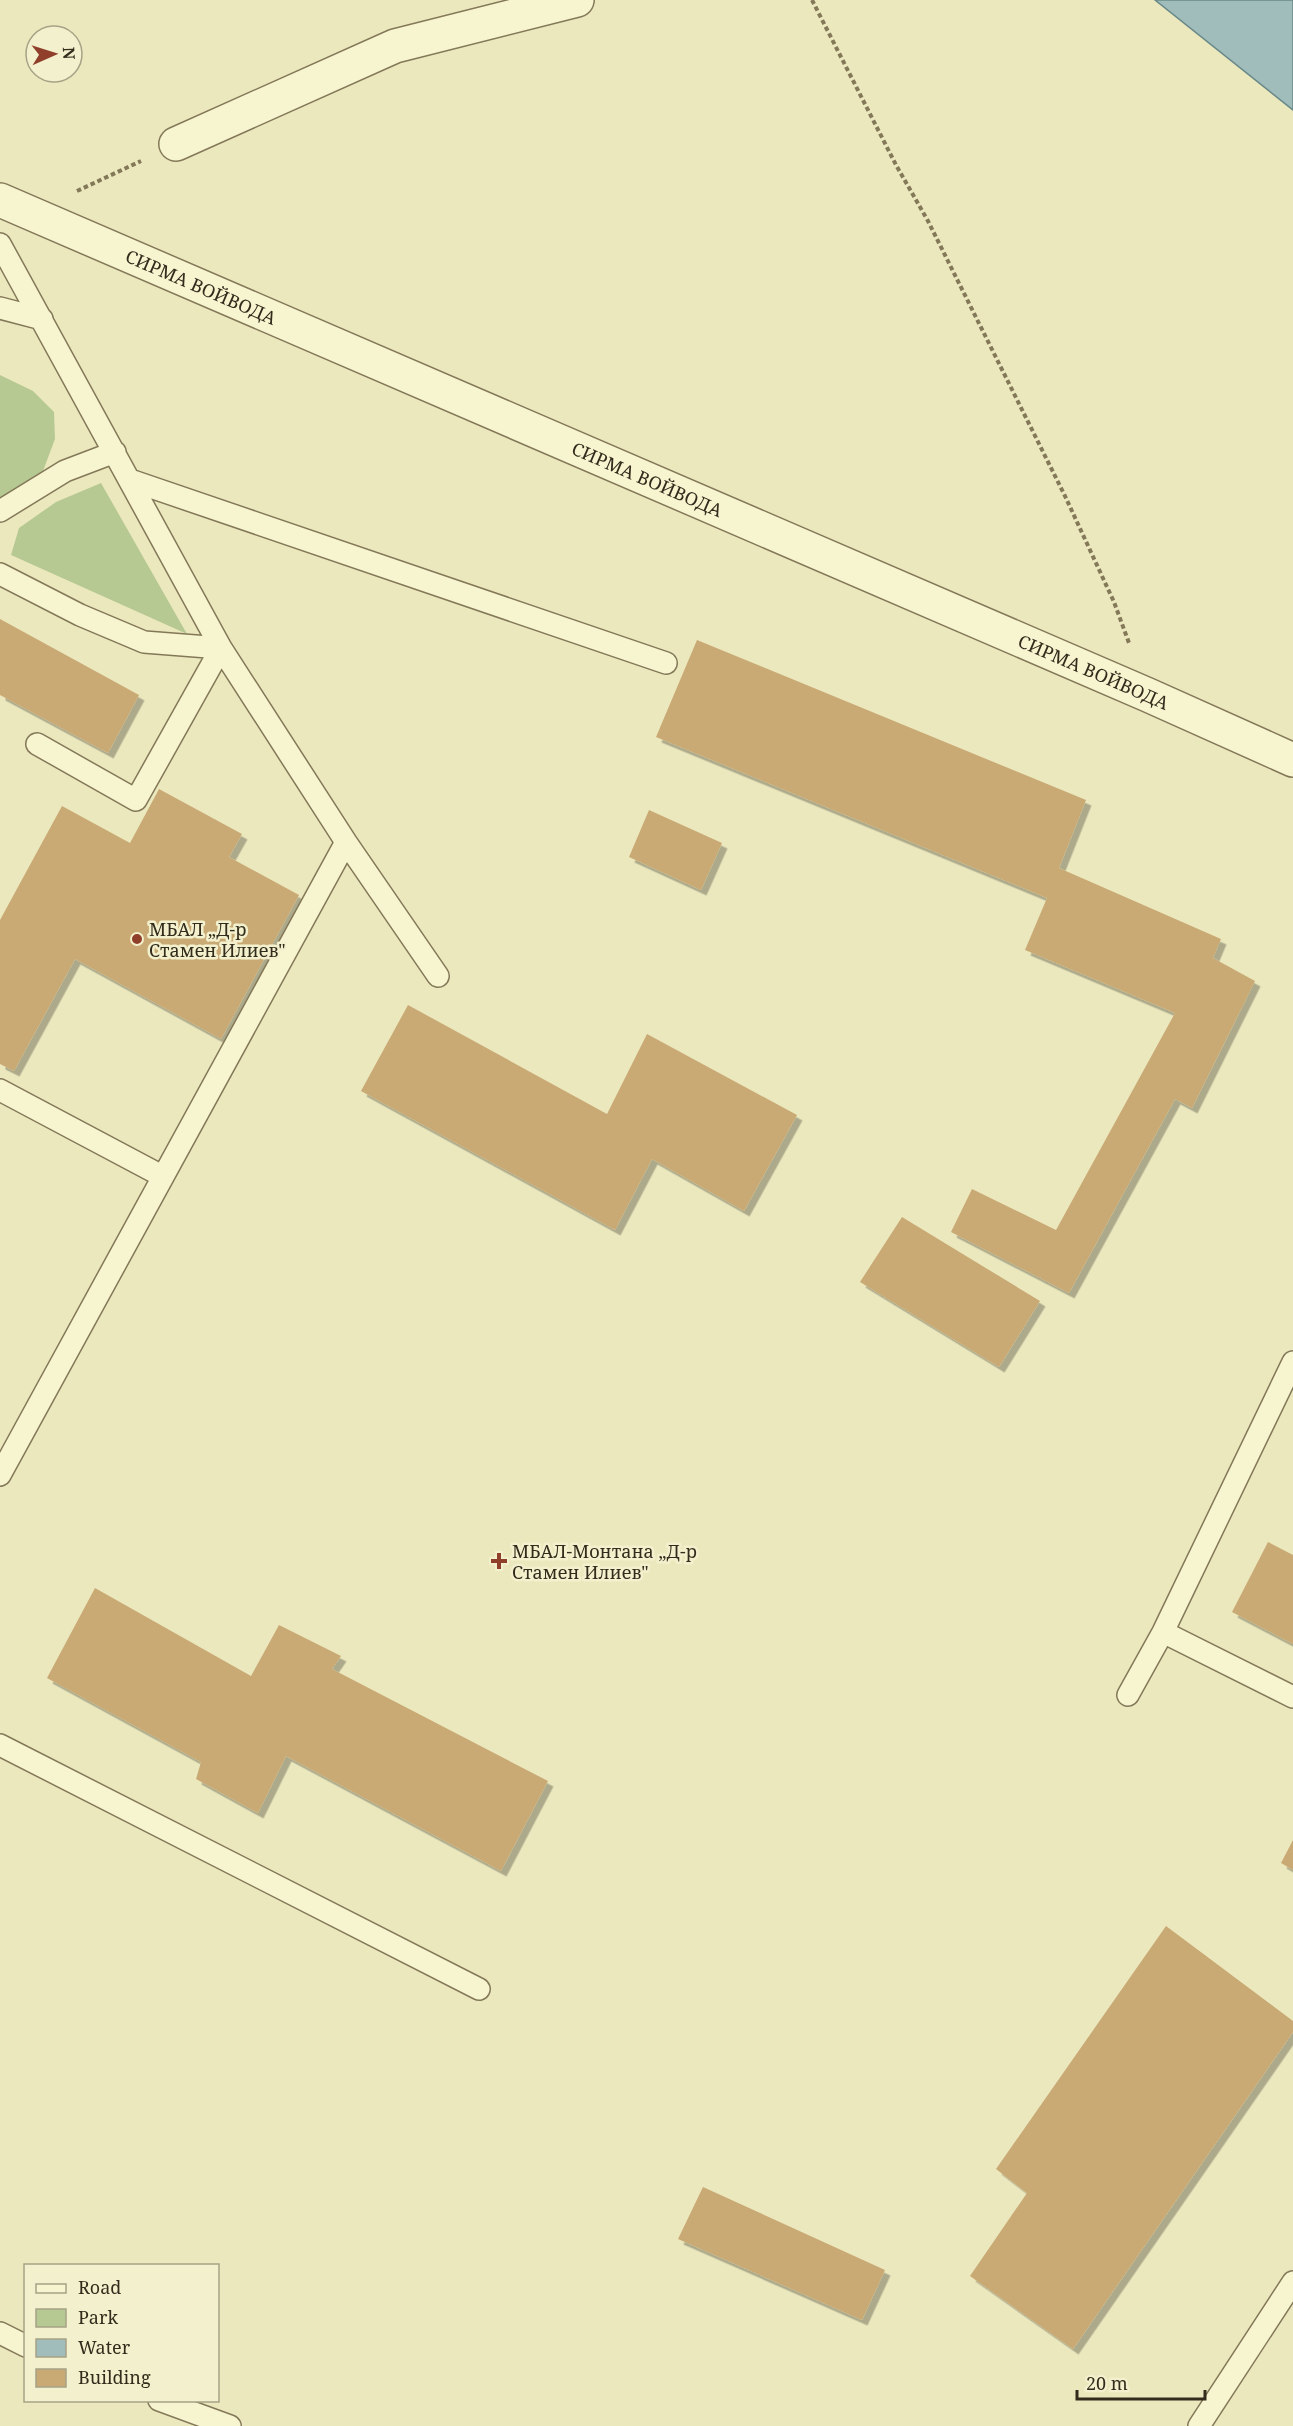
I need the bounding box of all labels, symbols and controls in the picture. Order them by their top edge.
north arrow [24,24,84,84]
text: N [58,46,80,60]
street label: СИРМА ВОЙВОДА [122,244,281,330]
street label: СИРМА ВОЙВОДА [568,436,727,522]
street label: СИРМА ВОЙВОДА [1015,628,1173,715]
place label: МБАЛ „Д-р Стамен Илиев" [149,917,286,962]
marker: МБАЛ „Д-р Стамен Илиев" [130,932,144,946]
place label: МБАЛ-Монтана „Д-р Стамен Илиев" [512,1539,697,1584]
marker: МБАЛ-Монтана „Д-р Стамен Илиев" [490,1552,508,1570]
legend [24,2264,219,2402]
text: Road [78,2275,121,2299]
text: Park [78,2305,118,2329]
text: Water [78,2335,131,2359]
scale bar [1077,2363,1204,2401]
text: Building [78,2365,151,2389]
text: 20 m [1086,2371,1128,2395]

